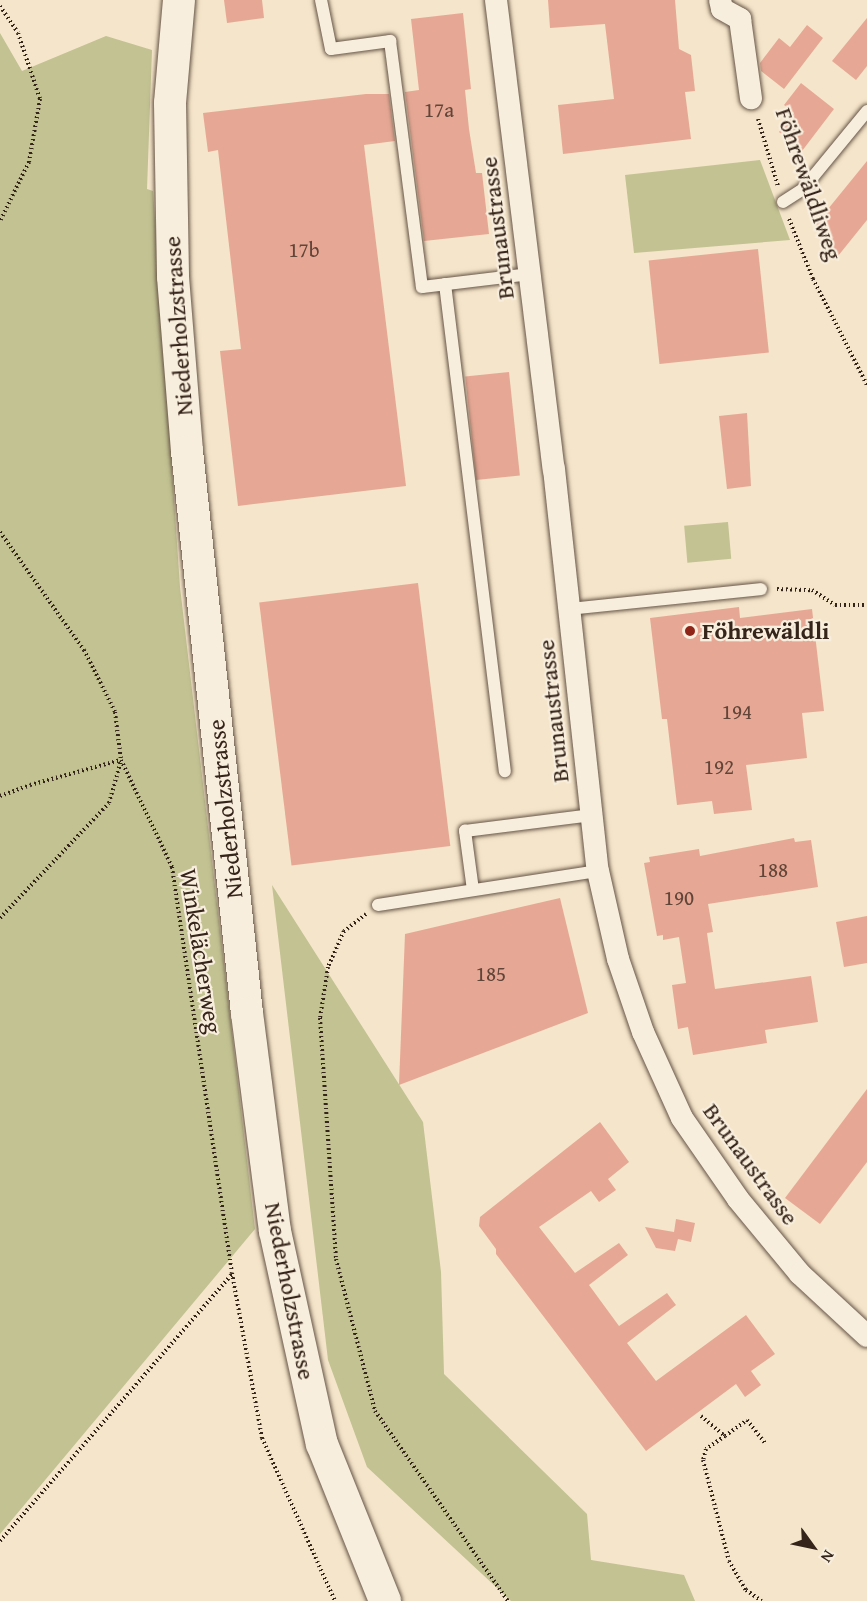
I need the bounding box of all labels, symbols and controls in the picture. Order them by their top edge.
house number: 17a [424,97,454,123]
street label: Föhrewäldliweg [769,104,849,264]
street label: Brunaustrasse [474,155,520,301]
street label: Niederholzstrasse [157,235,199,417]
house number: 17b [288,237,320,263]
place label: Föhrewäldli [702,617,830,645]
marker: Föhrewäldli [683,624,697,638]
street label: Brunaustrasse [531,638,575,784]
house number: 194 [722,699,752,725]
street label: Niederholzstrasse [201,718,249,900]
house number: 192 [704,754,734,780]
house number: 188 [758,857,788,883]
street label: Winkelächerweg [174,867,228,1035]
house number: 190 [664,885,694,911]
house number: 185 [476,961,506,987]
street label: Brunaustrasse [697,1097,805,1231]
street label: Niederholzstrasse [259,1200,321,1382]
north arrow [783,1517,843,1577]
text: N [815,1546,841,1568]

